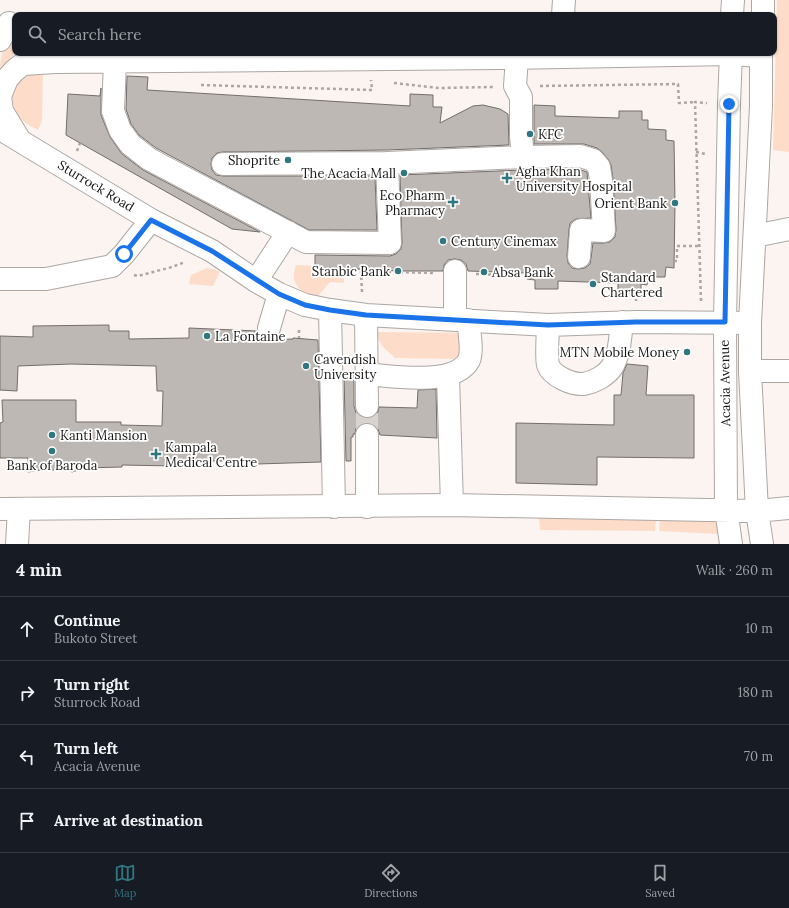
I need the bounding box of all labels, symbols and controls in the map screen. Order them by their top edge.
search box [12,12,777,56]
icon: search [26,23,48,45]
text: Search here [58,25,141,44]
route end [720,95,738,113]
place label: KFC [538,126,563,143]
marker: KFC [525,129,535,139]
place label: Shoprite [228,152,280,169]
marker: Shoprite [283,155,293,165]
street label: Sturrock Road [55,156,138,216]
place label: Agha Khan University Hospital [515,163,633,195]
place label: The Acacia Mall [301,165,396,182]
marker: The Acacia Mall [399,168,409,178]
marker: Agha Khan University Hospital [501,172,513,184]
place label: Eco Pharm Pharmacy [379,187,445,219]
place label: Orient Bank [594,195,667,212]
marker: Eco Pharm Pharmacy [448,197,458,207]
marker: Orient Bank [670,198,680,208]
place label: Century Cinemax [451,233,557,250]
marker: Century Cinemax [438,236,448,246]
route start [115,245,133,263]
place label: Stanbic Bank [312,263,390,280]
place label: Absa Bank [491,264,554,281]
marker: Stanbic Bank [393,266,403,276]
marker: Absa Bank [479,267,489,277]
place label: Standard Chartered [601,269,663,301]
marker: Standard Chartered [588,279,598,289]
place label: La Fontaine [215,328,286,345]
marker: La Fontaine [202,331,212,341]
street label: Acacia Avenue [716,340,734,427]
place label: MTN Mobile Money [560,344,679,361]
marker: MTN Mobile Money [682,347,692,357]
place label: Cavendish University [314,351,377,383]
marker: Cavendish University [301,361,311,371]
place label: Kanti Mansion [60,427,147,444]
marker: Kanti Mansion [47,430,57,440]
place label: Kampala Medical Centre [165,439,257,471]
marker: Bank of Baroda [47,446,57,456]
marker: Kampala Medical Centre [150,448,162,460]
place label: Bank of Baroda [7,457,98,474]
text: 4 min [16,559,62,581]
text: Walk · 260 m [696,562,773,579]
text: Continue [54,611,120,630]
icon: ahead [16,618,38,640]
text: 10 m [745,620,773,637]
text: Bukoto Street [54,630,137,647]
text: Turn right [54,675,130,694]
icon: right [16,682,38,704]
text: 180 m [738,684,773,701]
text: Sturrock Road [54,694,140,711]
text: Turn left [54,739,118,758]
icon: left [16,746,38,768]
text: 70 m [744,748,773,765]
text: Acacia Avenue [54,758,141,775]
icon: arrive [16,810,38,832]
text: Arrive at destination [54,811,203,830]
tab: Map [114,862,136,900]
tab: Directions [364,862,417,900]
tab: Saved [645,862,675,900]

